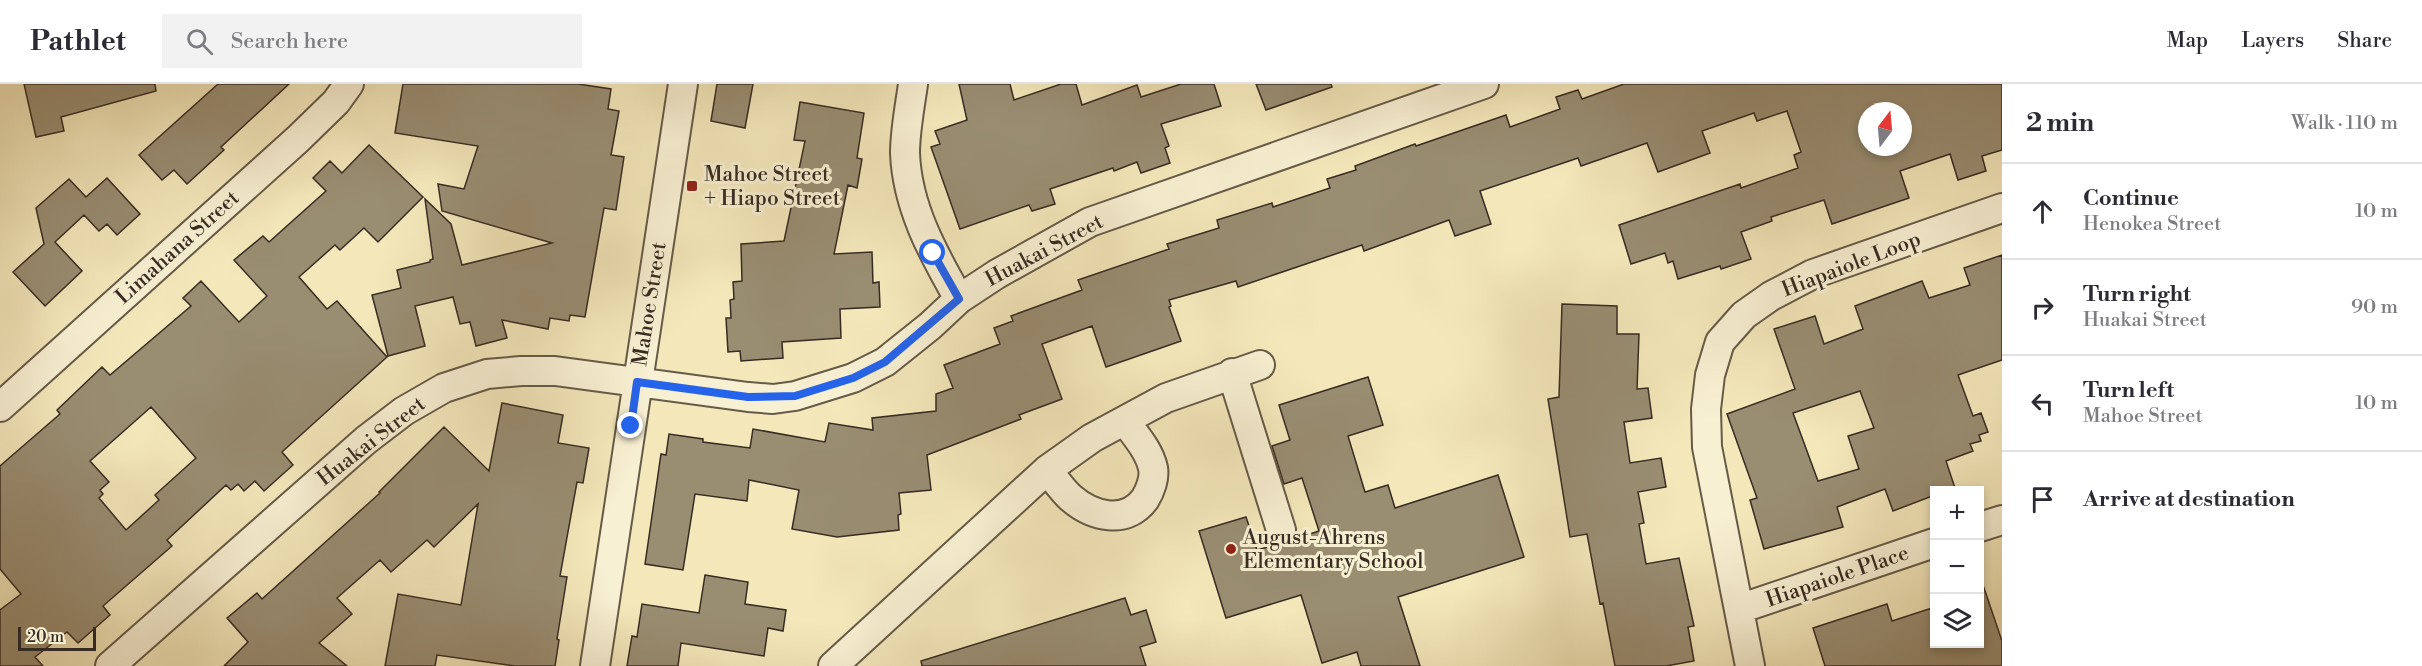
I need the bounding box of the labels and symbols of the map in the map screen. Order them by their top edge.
north arrow [1858,102,1912,156]
place label: Mahoe Street + Hiapo Street [704,162,841,212]
marker: Mahoe Street + Hiapo Street [685,179,699,193]
street label: Limahana Street [110,185,245,310]
street label: Huakai Street [981,209,1108,293]
street label: Hiapaiole Loop [1778,227,1924,303]
route start [919,239,945,265]
street label: Mahoe Street [627,240,673,368]
street label: Huakai Street [312,391,431,492]
route end [617,412,643,438]
place label: August-Ahrens Elementary School [1242,525,1423,575]
street label: Hiapaiole Place [1762,540,1912,614]
marker: August-Ahrens Elementary School [1224,542,1238,556]
scale bar [18,624,96,652]

